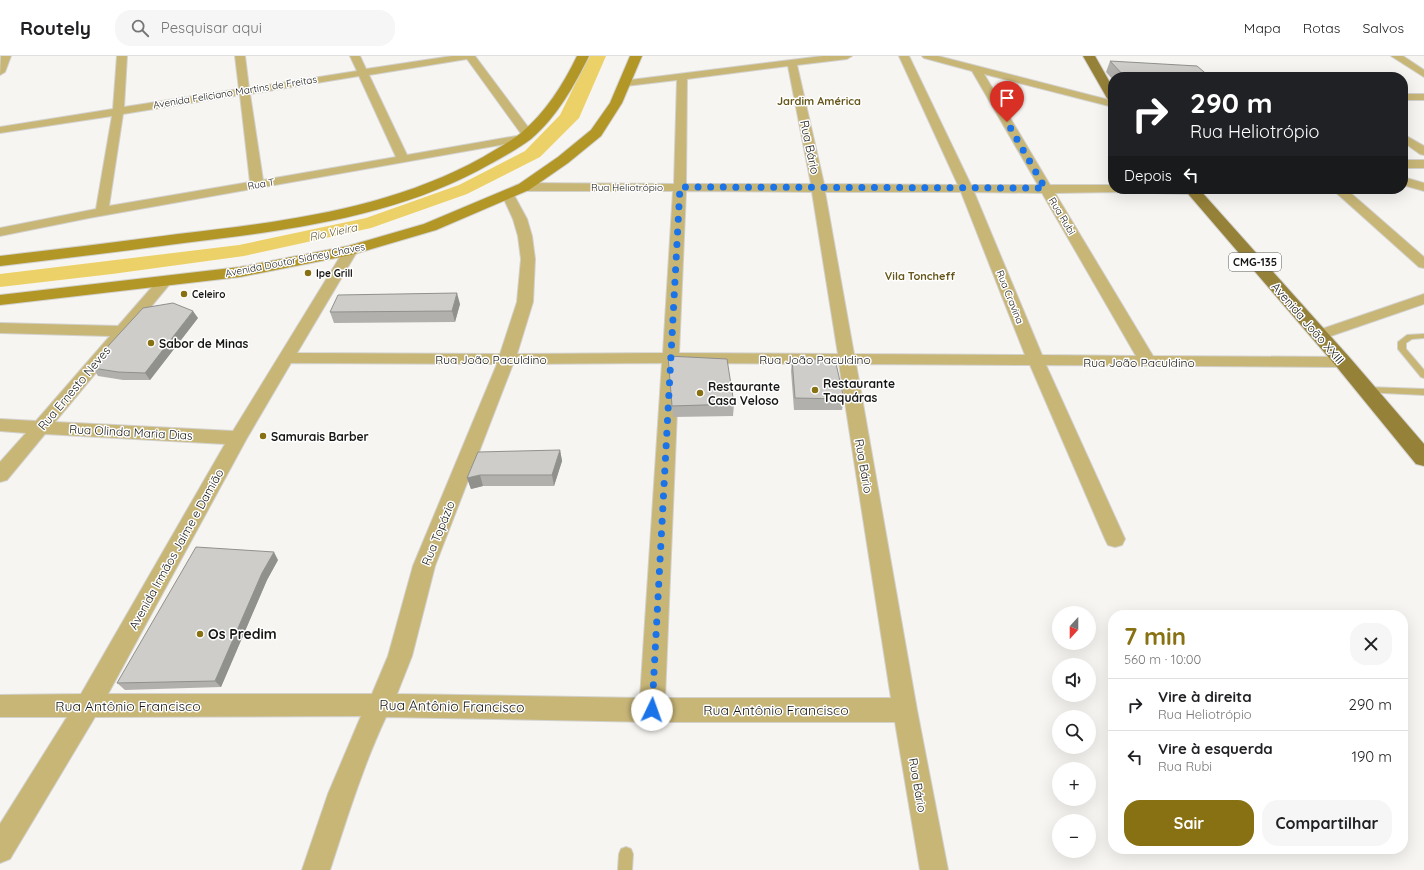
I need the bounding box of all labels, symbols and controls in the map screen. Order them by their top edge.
search box [115,10,395,46]
text: Routely [20,16,91,40]
icon: search [129,17,151,39]
text: Pesquisar aqui [161,18,262,37]
text: Mapa [1244,19,1281,37]
text: Rotas [1303,19,1340,37]
text: Salvos [1362,19,1404,37]
street label: Avenida Feliciano Martins de Freitas [152,73,318,111]
pin [990,81,1024,122]
text: 290 m [1190,85,1273,120]
icon: arrive [996,87,1018,109]
icon: right [1124,88,1176,140]
district label: Jardim América [777,94,861,108]
street label: Rua Bário [797,119,823,175]
text: Rua Heliotrópio [1190,120,1319,143]
icon: left [1180,164,1202,186]
text: Depois [1124,166,1172,185]
street label: Rua T [247,175,275,193]
street label: Rua Heliotrópio [591,181,663,194]
street label: Rua Rubi [1046,195,1078,237]
water label: Rio Vieira [308,220,359,244]
street label: Avenida Doutor Sidney Chaves [224,240,366,280]
road number: CMG-135 [1229,253,1281,271]
place label: Ipe Grill [316,267,353,280]
marker: Ipe Grill [303,268,313,278]
street label: Rua Cravina [993,268,1027,326]
district label: Vila Toncheff [885,269,956,283]
street label: Avenida João XXIII [1268,279,1348,367]
place label: Celeiro [192,288,225,301]
marker: Celeiro [179,289,189,299]
place label: Sabor de Minas [159,336,249,351]
marker: Sabor de Minas [146,338,156,348]
street label: Rua Ernesto Neves [35,343,114,433]
street label: Rua João Paculdino [435,352,547,367]
street label: Rua João Paculdino [759,352,871,367]
street label: Rua João Paculdino [1083,355,1195,370]
place label: Restaurante Taquáras [823,376,895,405]
place label: Restaurante Casa Veloso [708,379,780,408]
marker: Restaurante Taquáras [810,385,820,395]
marker: Restaurante Casa Veloso [695,388,705,398]
street label: Rua Olinda Maria Dias [69,421,193,443]
place label: Samurais Barber [271,429,369,444]
marker: Samurais Barber [258,431,268,441]
street label: Rua Bário [852,438,876,494]
street label: Avenida Irmãos Jaime e Damião [125,466,227,632]
street label: Rua Topázio [418,498,458,568]
north arrow [1052,606,1096,650]
map controls [1052,606,1096,858]
text: 7 min [1124,621,1186,651]
button: close [1350,623,1392,665]
place label: Os Predim [208,625,277,643]
marker: Os Predim [195,629,205,639]
text: 560 m · 10:00 [1124,651,1201,667]
button: sound [1052,658,1096,702]
text: Vire à direita [1158,687,1252,706]
position arrow [631,689,673,731]
icon: right [1124,694,1146,716]
text: 290 m [1349,695,1392,714]
street label: Rua Antônio Francisco [379,696,525,716]
street label: Rua Antônio Francisco [55,697,201,715]
street label: Rua Antônio Francisco [703,701,849,719]
text: Rua Heliotrópio [1158,706,1252,722]
button: search [1052,710,1096,754]
text: Vire à esquerda [1158,739,1273,758]
icon: left [1124,746,1146,768]
text: 190 m [1351,747,1392,766]
street label: Rua Bário [906,757,930,813]
text: Rua Rubi [1158,758,1212,774]
button: + [1052,762,1096,806]
button: Sair [1124,800,1254,846]
button: Compartilhar [1262,800,1392,846]
button: − [1052,814,1096,858]

